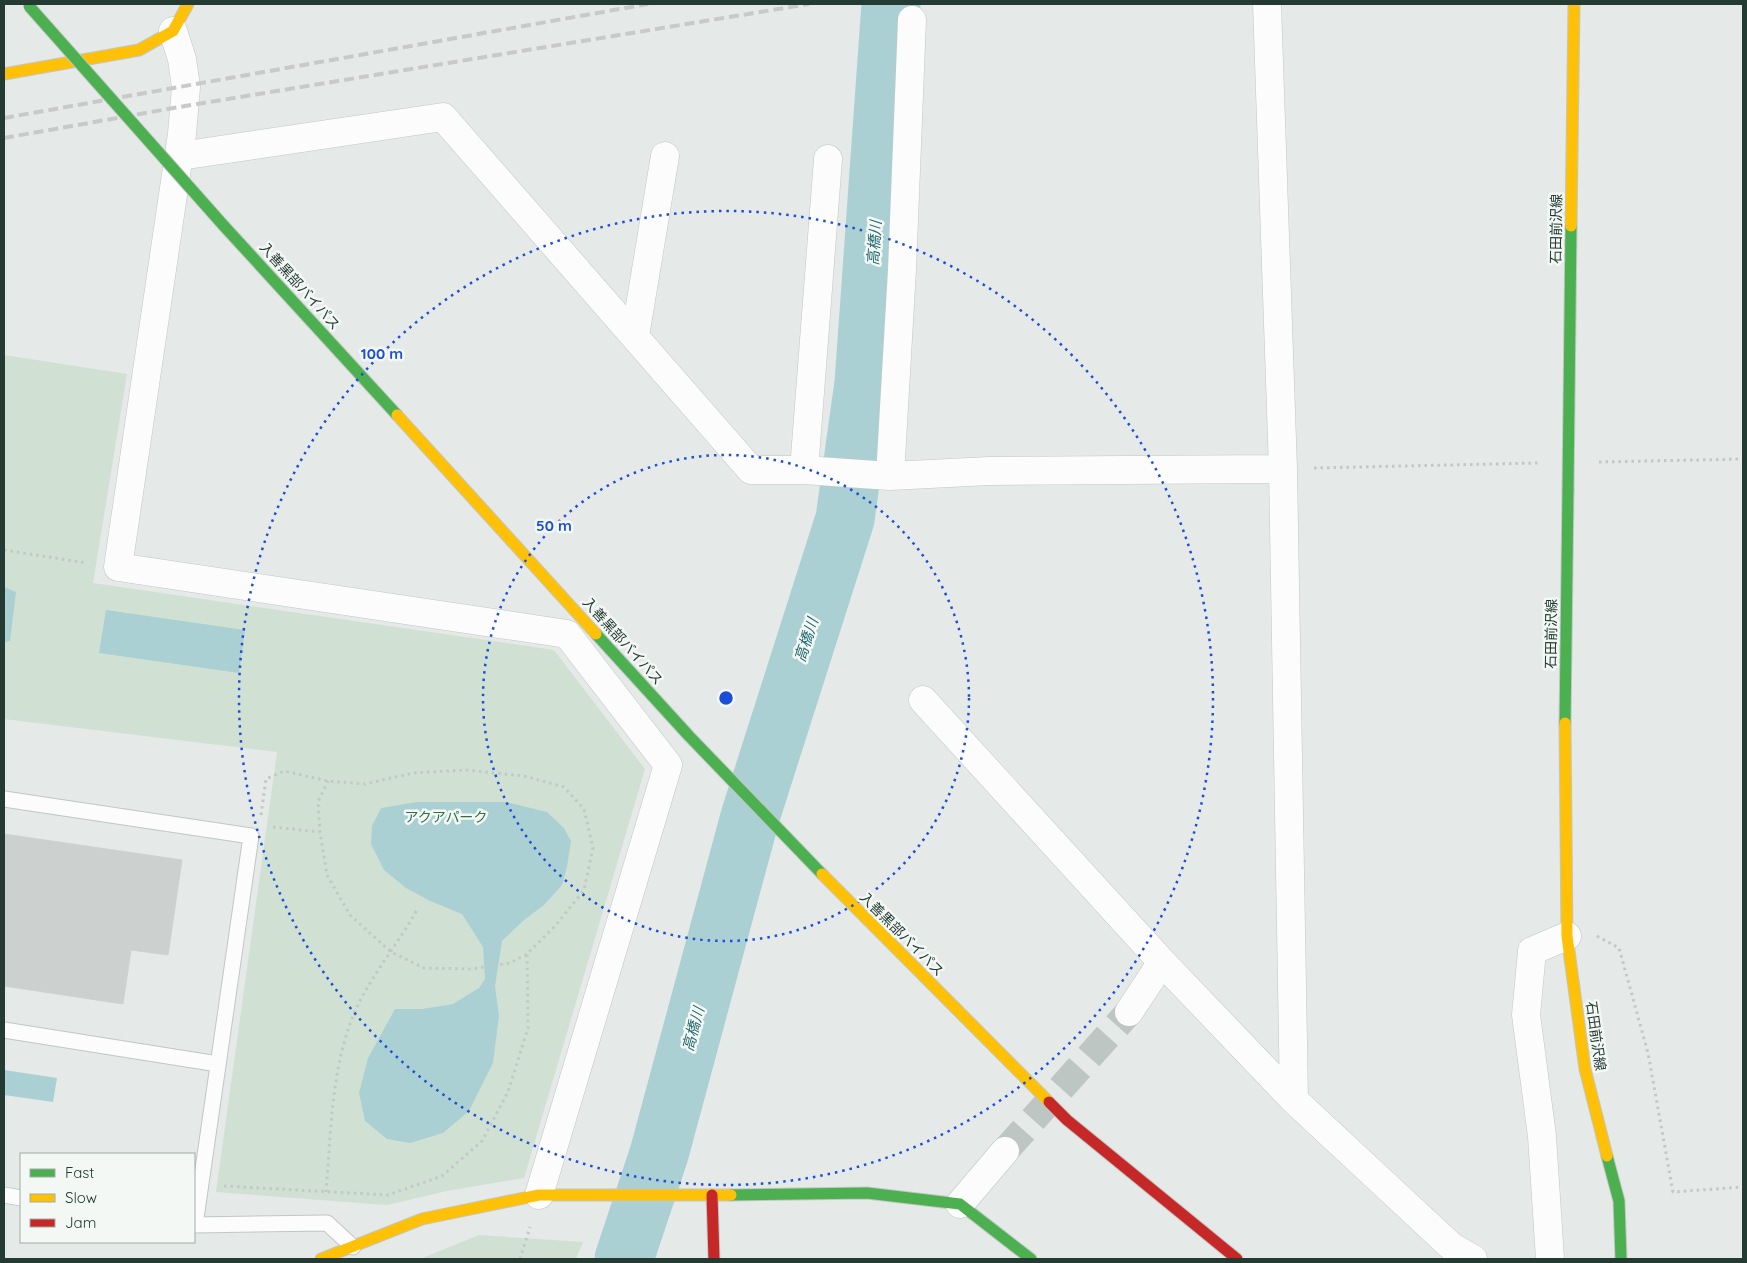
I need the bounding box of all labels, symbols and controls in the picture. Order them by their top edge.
street label: 石田前沢線 [1546,194,1566,264]
water label: 高橋川 [863,218,885,266]
street label: 入善黒部バイパス [256,238,344,334]
text: 100 m [361,344,403,363]
text: 50 m [536,516,572,535]
street label: 入善黒部バイパス [579,593,667,689]
street label: 石田前沢線 [1541,599,1561,669]
water label: 高橋川 [790,614,823,664]
centre of rings [717,689,735,707]
park label: アクアパーク [404,808,488,826]
street label: 入善黒部バイパス [856,888,948,980]
street label: 石田前沢線 [1582,1000,1610,1072]
water label: 高橋川 [678,1003,709,1053]
legend [20,1153,195,1243]
text: Fast [65,1163,94,1182]
text: Slow [65,1188,97,1207]
text: Jam [65,1213,96,1232]

